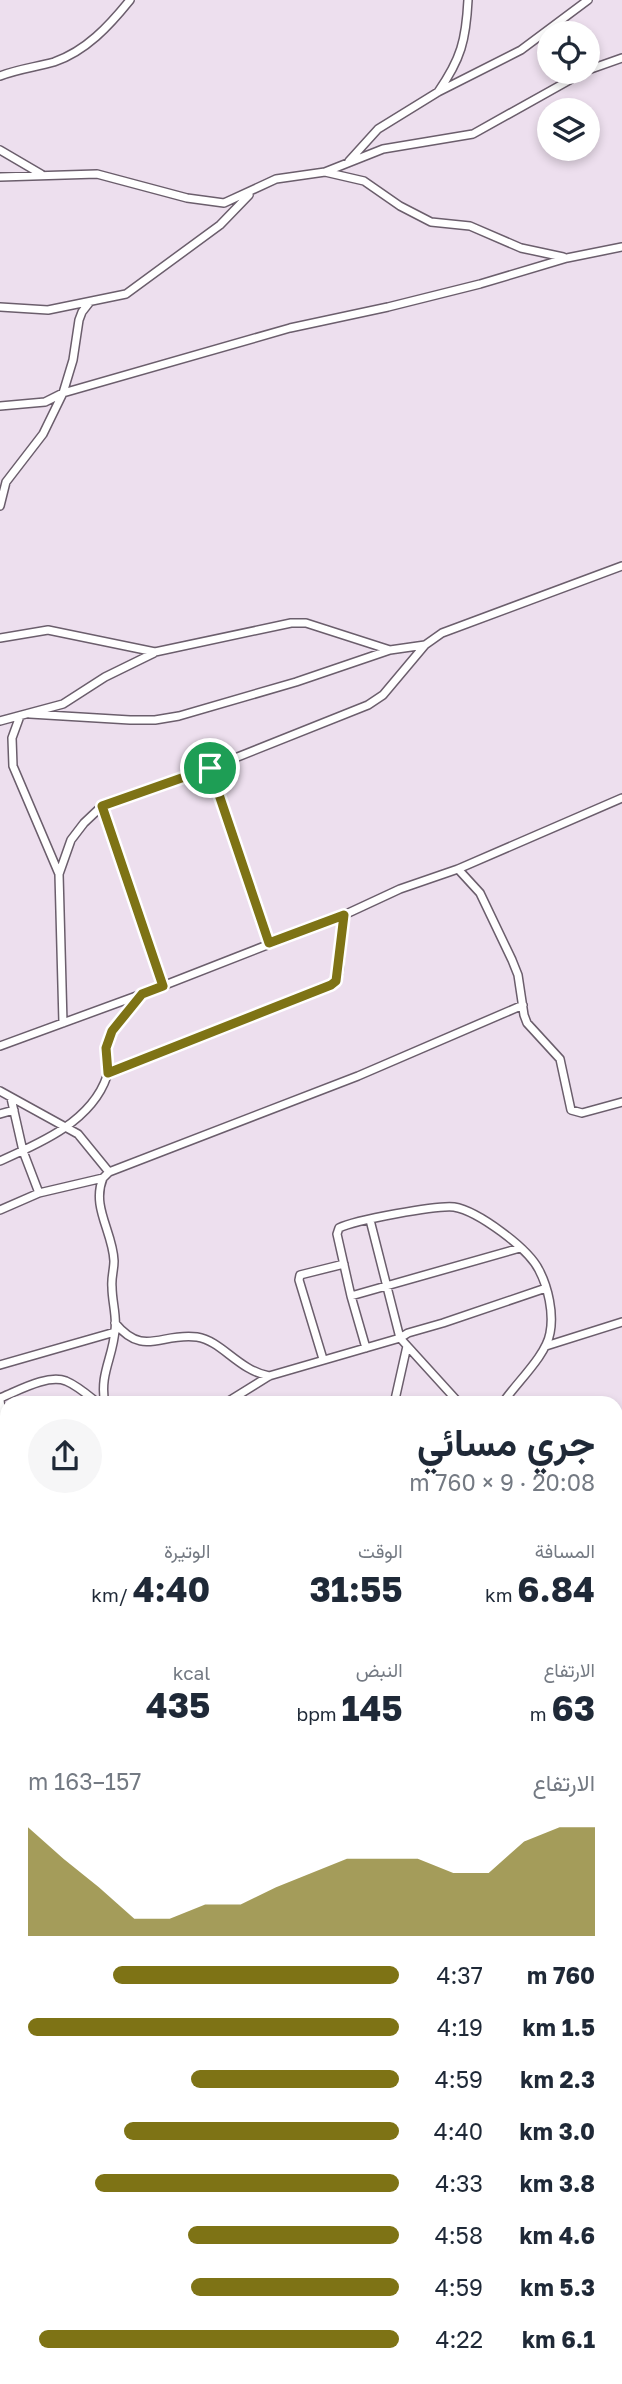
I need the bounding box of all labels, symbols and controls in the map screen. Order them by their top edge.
map controls [537,21,600,161]
button: locate [537,21,600,84]
button: layers [537,98,600,161]
pin [180,738,240,798]
icon: arrive [191,749,229,787]
button: share [28,1419,102,1493]
text: جري مسائي [417,1419,595,1464]
text: 20:08 · 9 × 760 m [409,1468,595,1496]
text: الوتيرة [164,1539,210,1562]
text: الوقت [358,1539,403,1562]
text: المسافة [535,1539,595,1562]
text: 4:40 [133,1568,210,1610]
text: 31:55 [309,1568,403,1610]
text: 6.84 [517,1568,595,1610]
text: /km [91,1583,133,1606]
text: km [485,1583,517,1606]
text: النبض [356,1658,403,1681]
text: الارتفاع [543,1658,595,1681]
text: kcal [173,1661,210,1684]
text: 435 [146,1684,210,1726]
text: 145 [341,1687,403,1729]
text: 63 [551,1687,595,1729]
text: bpm [296,1702,341,1725]
text: m [530,1702,551,1725]
text: 157–163 m [28,1767,142,1795]
text: الارتفاع [533,1768,595,1796]
text: 4:37 [436,1961,483,1989]
text: 760 m [527,1961,595,1989]
text: 4:19 [437,2013,483,2041]
text: 1.5 km [523,2013,595,2041]
text: 4:59 [435,2065,483,2093]
text: 2.3 km [520,2065,595,2093]
text: 4:40 [434,2117,483,2145]
text: 3.0 km [519,2117,595,2145]
text: 4:33 [435,2169,483,2197]
text: 3.8 km [520,2169,595,2197]
text: 4:58 [435,2221,483,2249]
text: 4.6 km [519,2221,595,2249]
text: 4:59 [435,2273,483,2301]
text: 5.3 km [520,2273,595,2301]
text: 4:22 [435,2325,483,2353]
text: 6.1 km [522,2325,595,2353]

